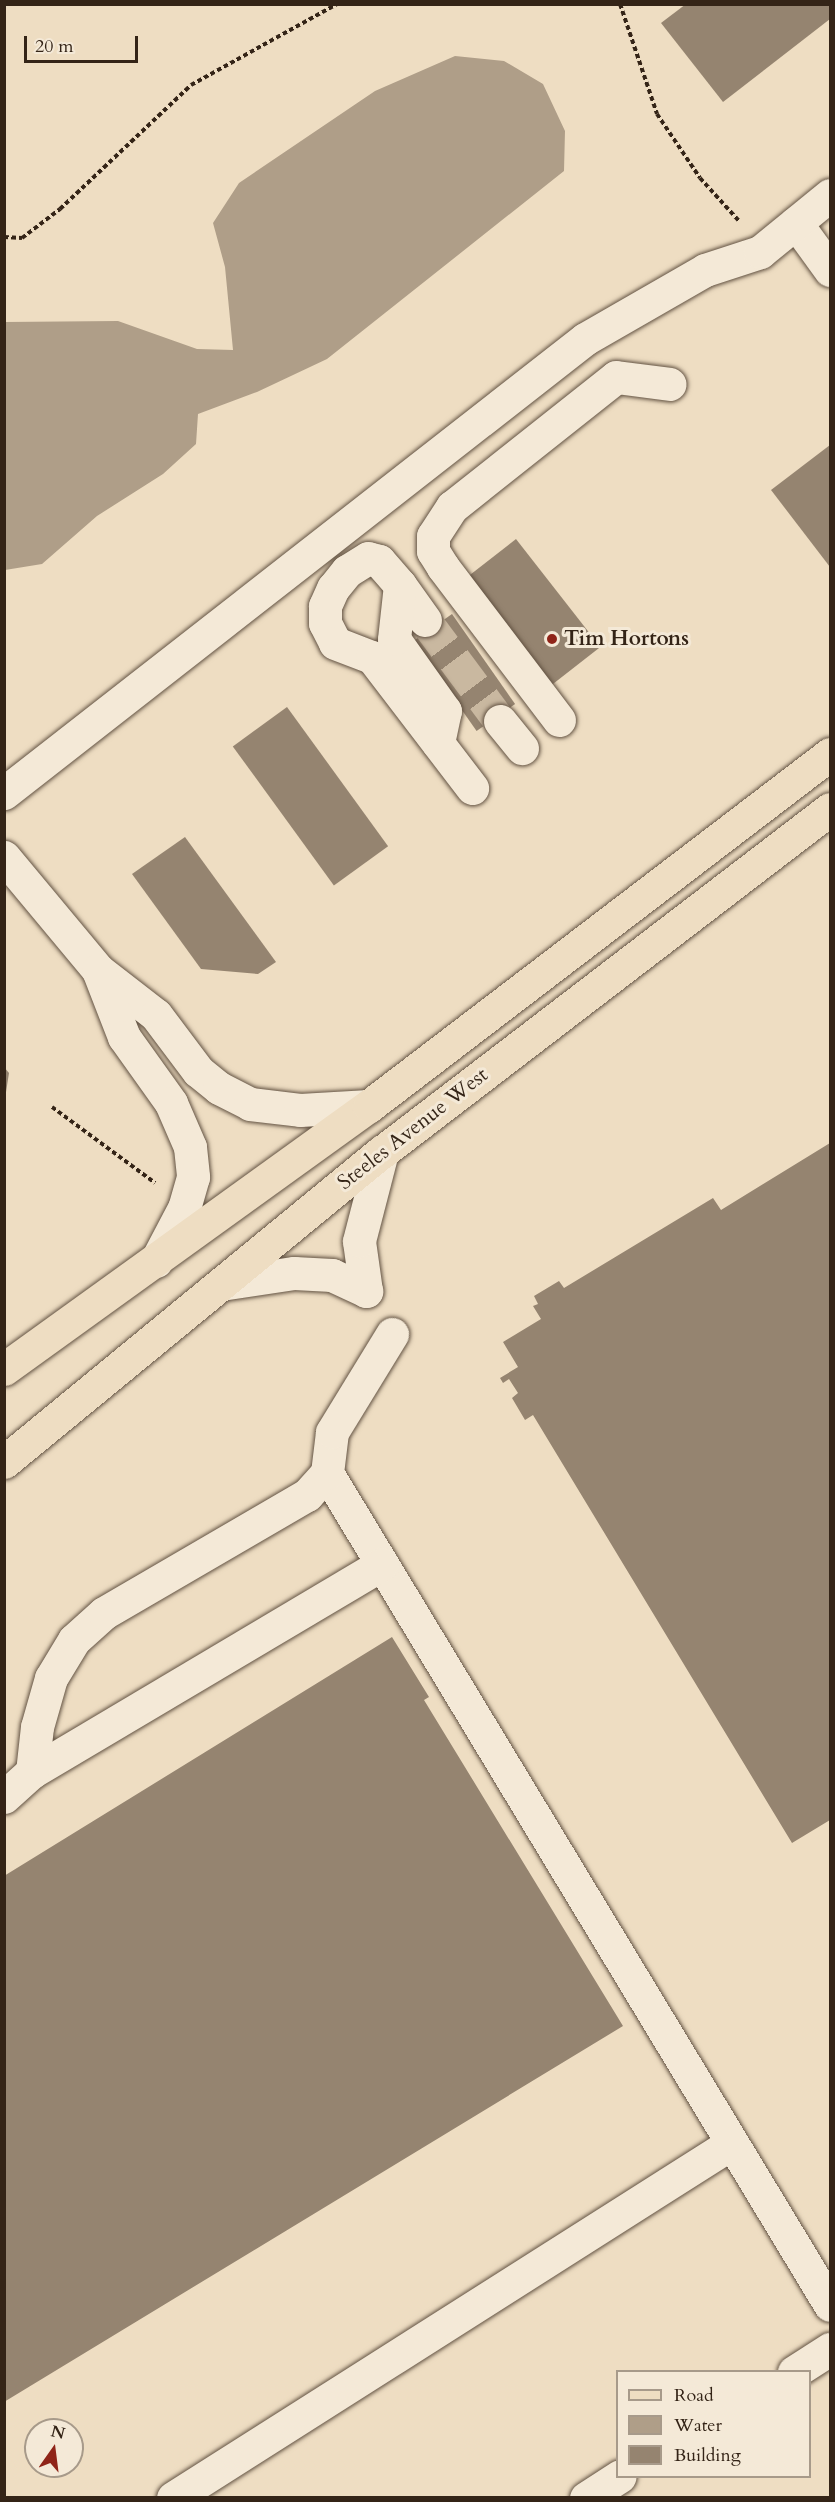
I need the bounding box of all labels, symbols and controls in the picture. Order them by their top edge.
scale bar [27,24,141,62]
text: 20 m [35,34,74,59]
place label: Tim Hortons [564,626,689,652]
marker: Tim Hortons [545,632,559,646]
street label: Steeles Avenue West [333,1062,493,1196]
legend [616,2370,811,2478]
text: Road [674,2383,714,2408]
text: Water [674,2413,722,2438]
north arrow [24,2418,84,2478]
text: N [48,2420,67,2445]
text: Building [674,2443,741,2468]

